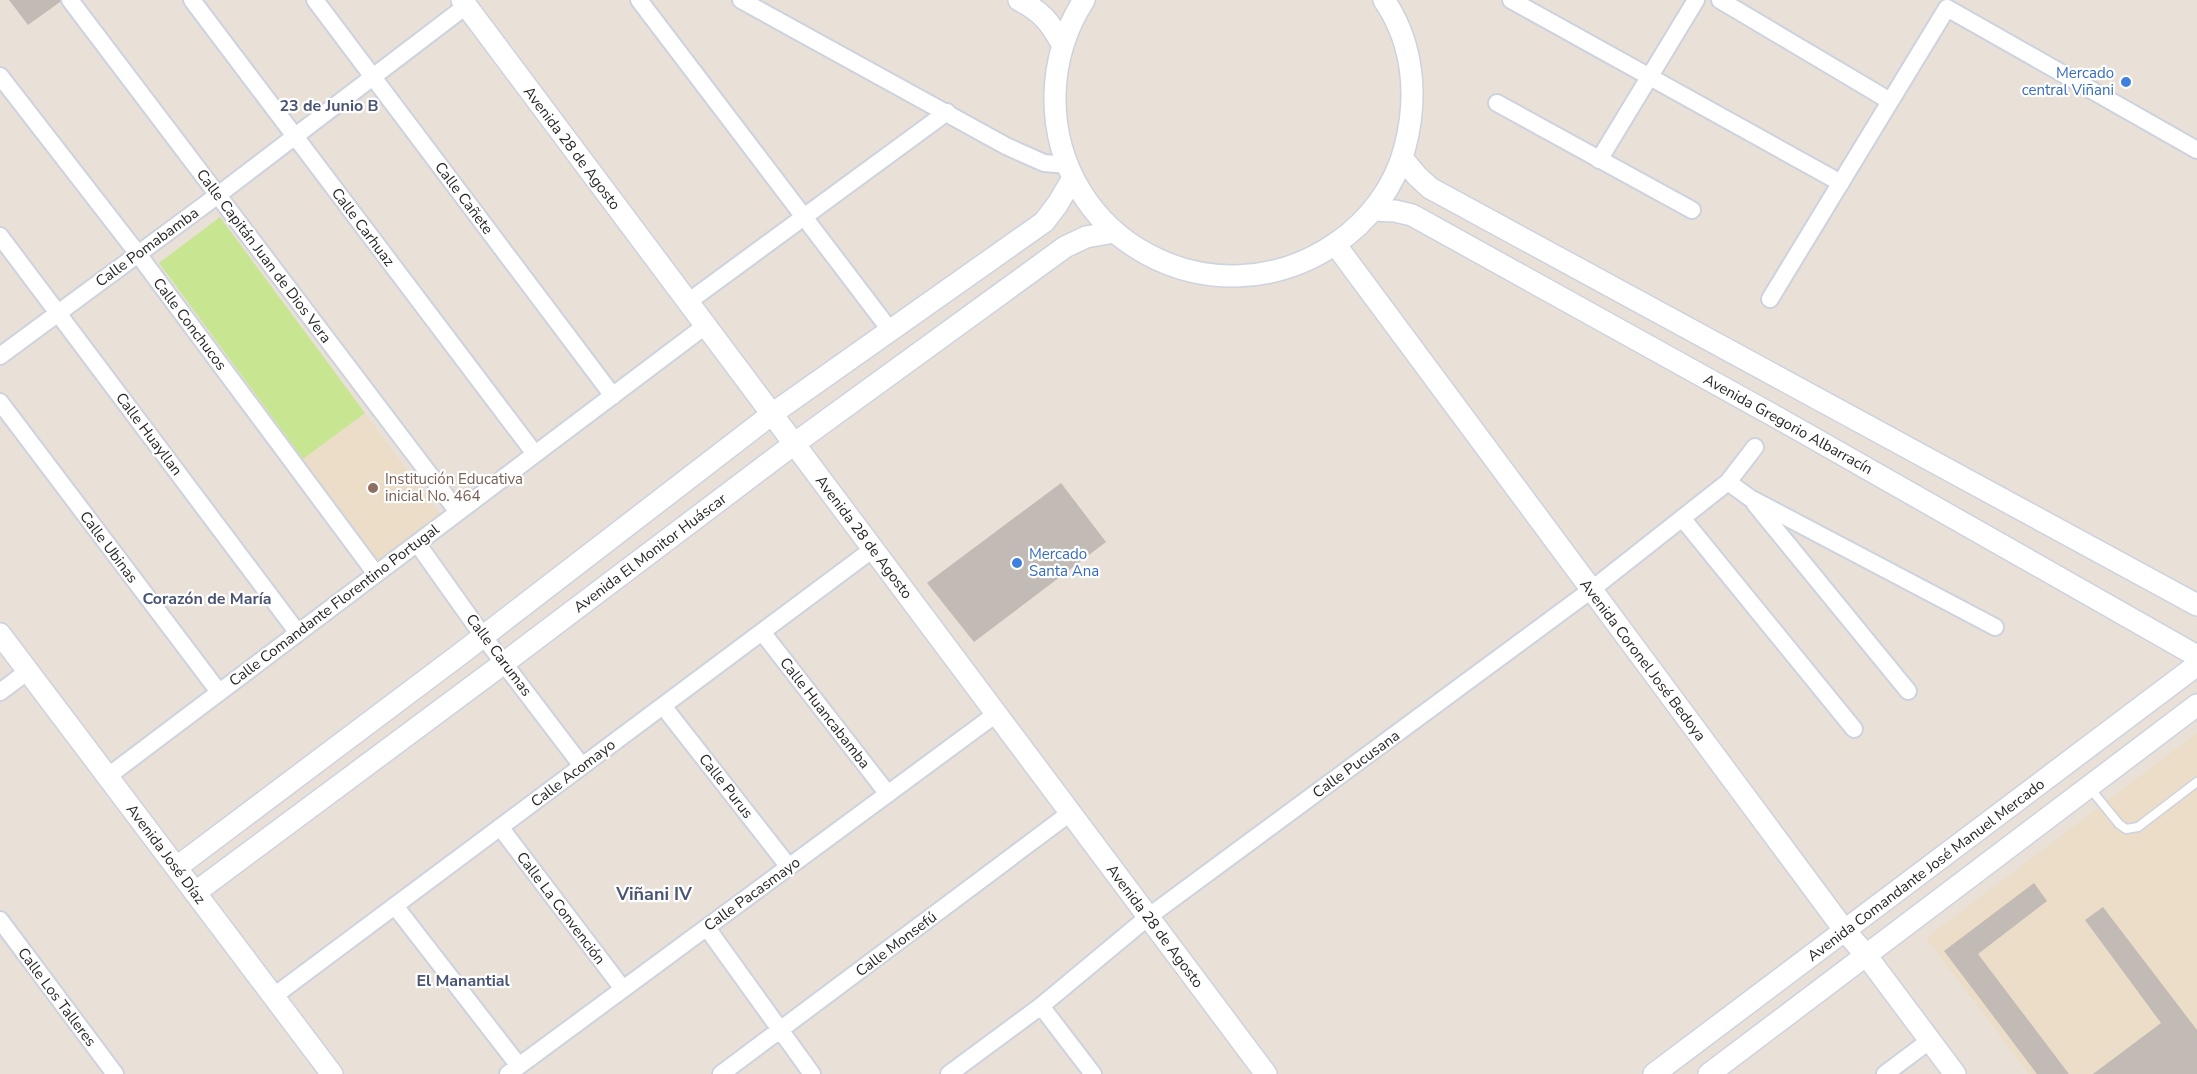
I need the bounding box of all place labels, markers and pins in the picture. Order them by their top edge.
place label: Mercado central Viñani [2022,63,2114,100]
marker: Mercado central Viñani [2119,75,2133,89]
place label: Institución Educativa inicial No. 464 [385,469,523,506]
marker: Institución Educativa inicial No. 464 [366,481,380,495]
place label: Mercado Santa Ana [1029,544,1099,581]
marker: Mercado Santa Ana [1010,556,1024,570]

